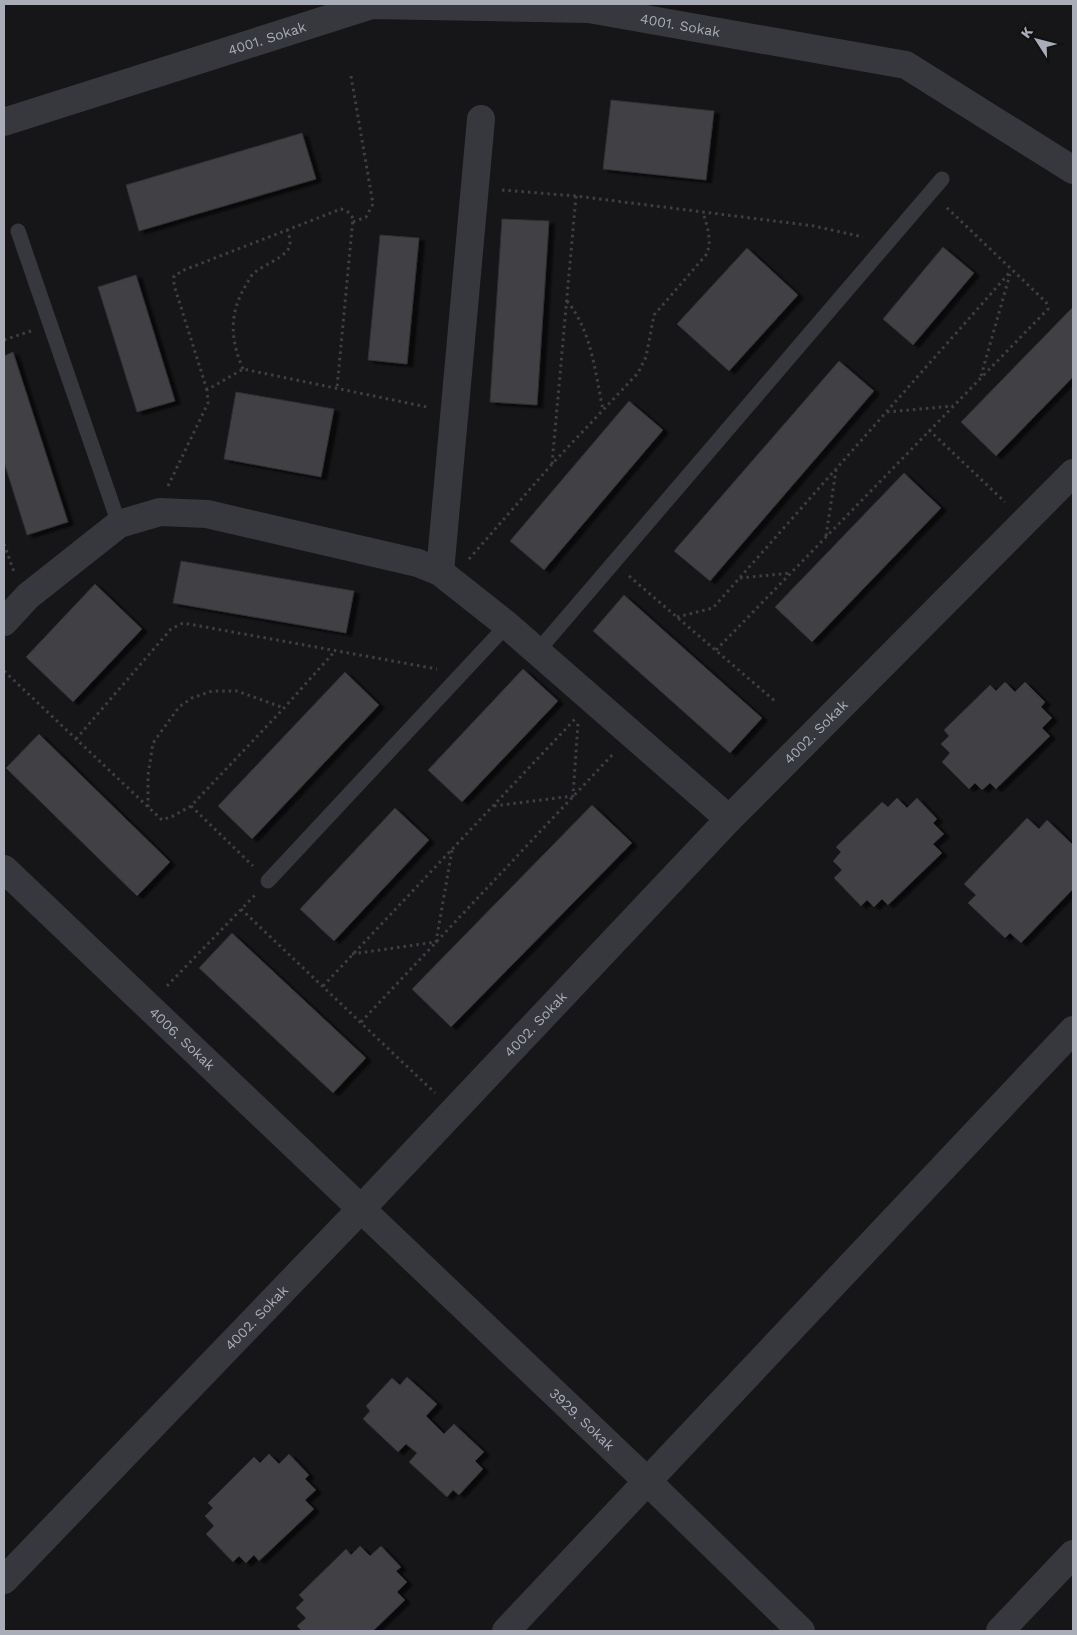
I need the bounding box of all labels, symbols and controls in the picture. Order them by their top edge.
street label: 4001. Sokak [639,10,722,40]
north arrow [1012,15,1062,65]
street label: 4001. Sokak [226,18,308,58]
text: K [1017,23,1036,41]
street label: 4002. Sokak [780,696,851,767]
street label: 4002. Sokak [501,988,570,1060]
street label: 4006. Sokak [146,1004,218,1073]
street label: 4002. Sokak [222,1282,291,1353]
street label: 3929. Sokak [546,1385,618,1454]

